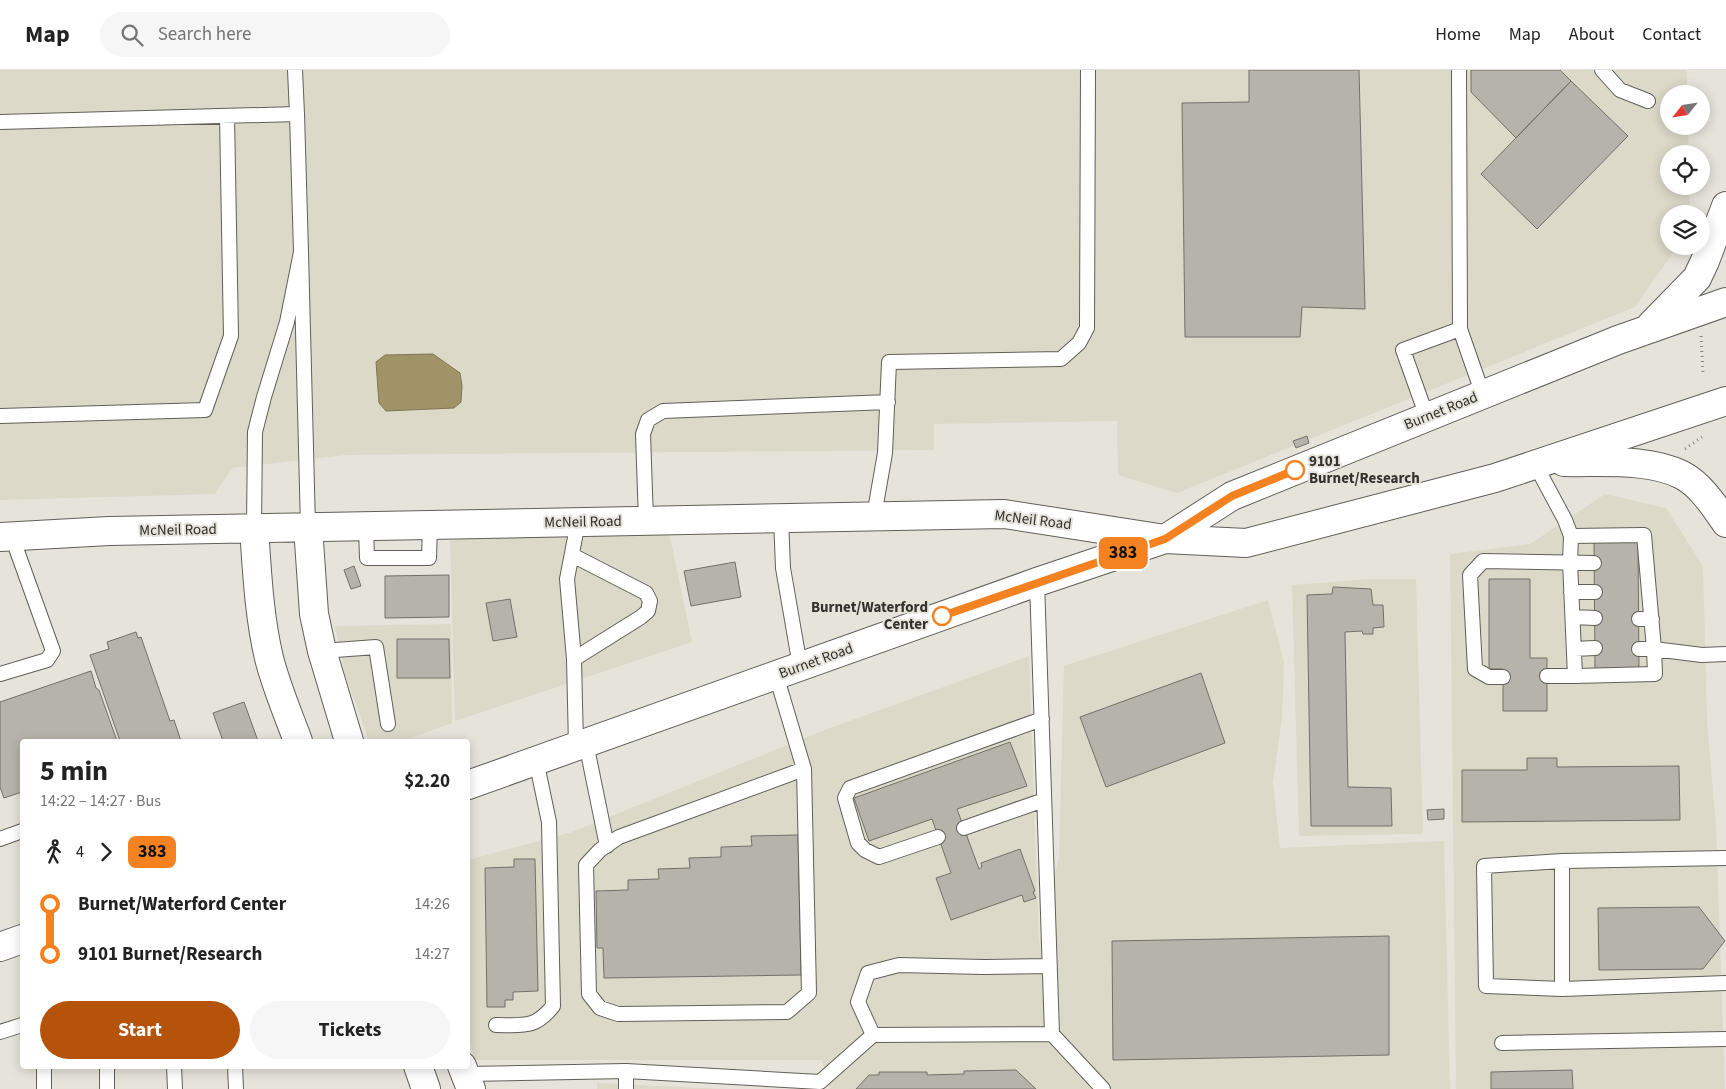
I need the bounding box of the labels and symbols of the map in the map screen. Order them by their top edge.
north arrow [1660,85,1710,135]
street label: Burnet Road [1401,387,1481,435]
place label: 9101 Burnet/Research [1309,451,1420,489]
marker: 9101 Burnet/Research [1285,460,1305,480]
street label: McNeil Road [993,505,1073,535]
street label: McNeil Road [544,511,622,533]
street label: McNeil Road [139,519,217,541]
line badge: 383 [1094,537,1152,569]
place label: Burnet/Waterford Center [811,597,928,635]
marker: Burnet/Waterford Center [932,606,952,626]
street label: Burnet Road [776,638,856,684]

